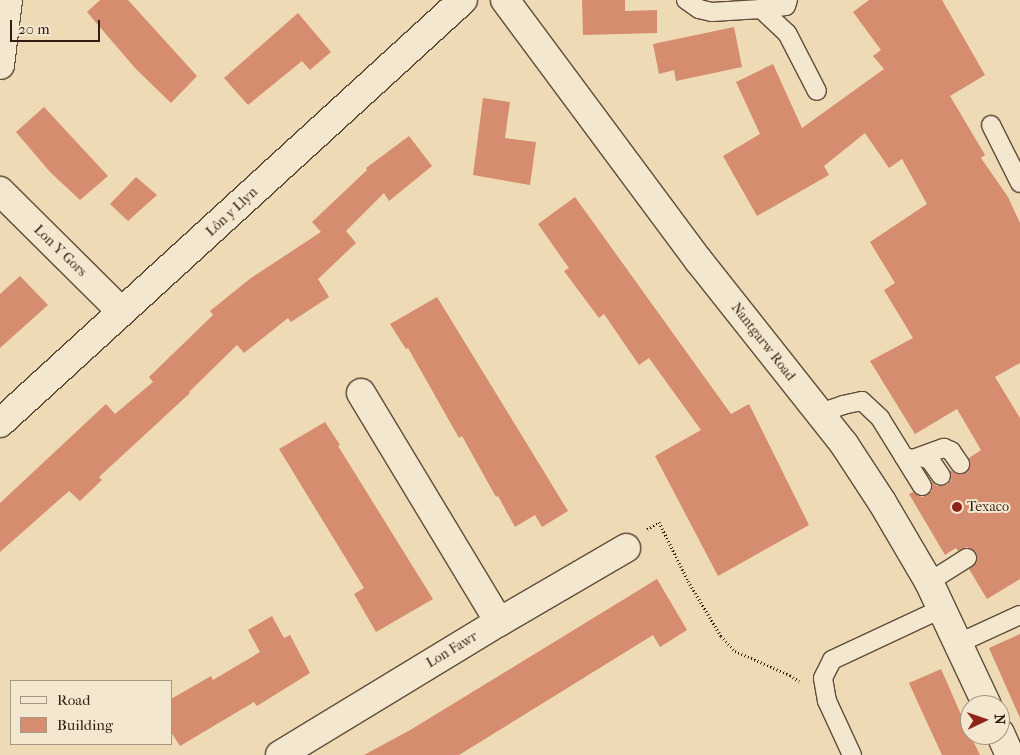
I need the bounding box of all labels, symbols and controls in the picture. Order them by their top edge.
scale bar [12,10,102,42]
text: 20 m [18,20,50,38]
street label: Lôn y Llyn [203,184,261,240]
street label: Lon Y Gors [30,222,90,280]
street label: Nantgarw Road [727,300,799,384]
place label: Texaco [967,499,1009,515]
marker: Texaco [951,501,963,513]
street label: Lon Fawr [423,628,481,672]
legend [10,680,172,745]
text: Road [57,691,90,709]
north arrow [960,695,1010,745]
text: N [991,713,1008,725]
text: Building [57,716,113,734]

